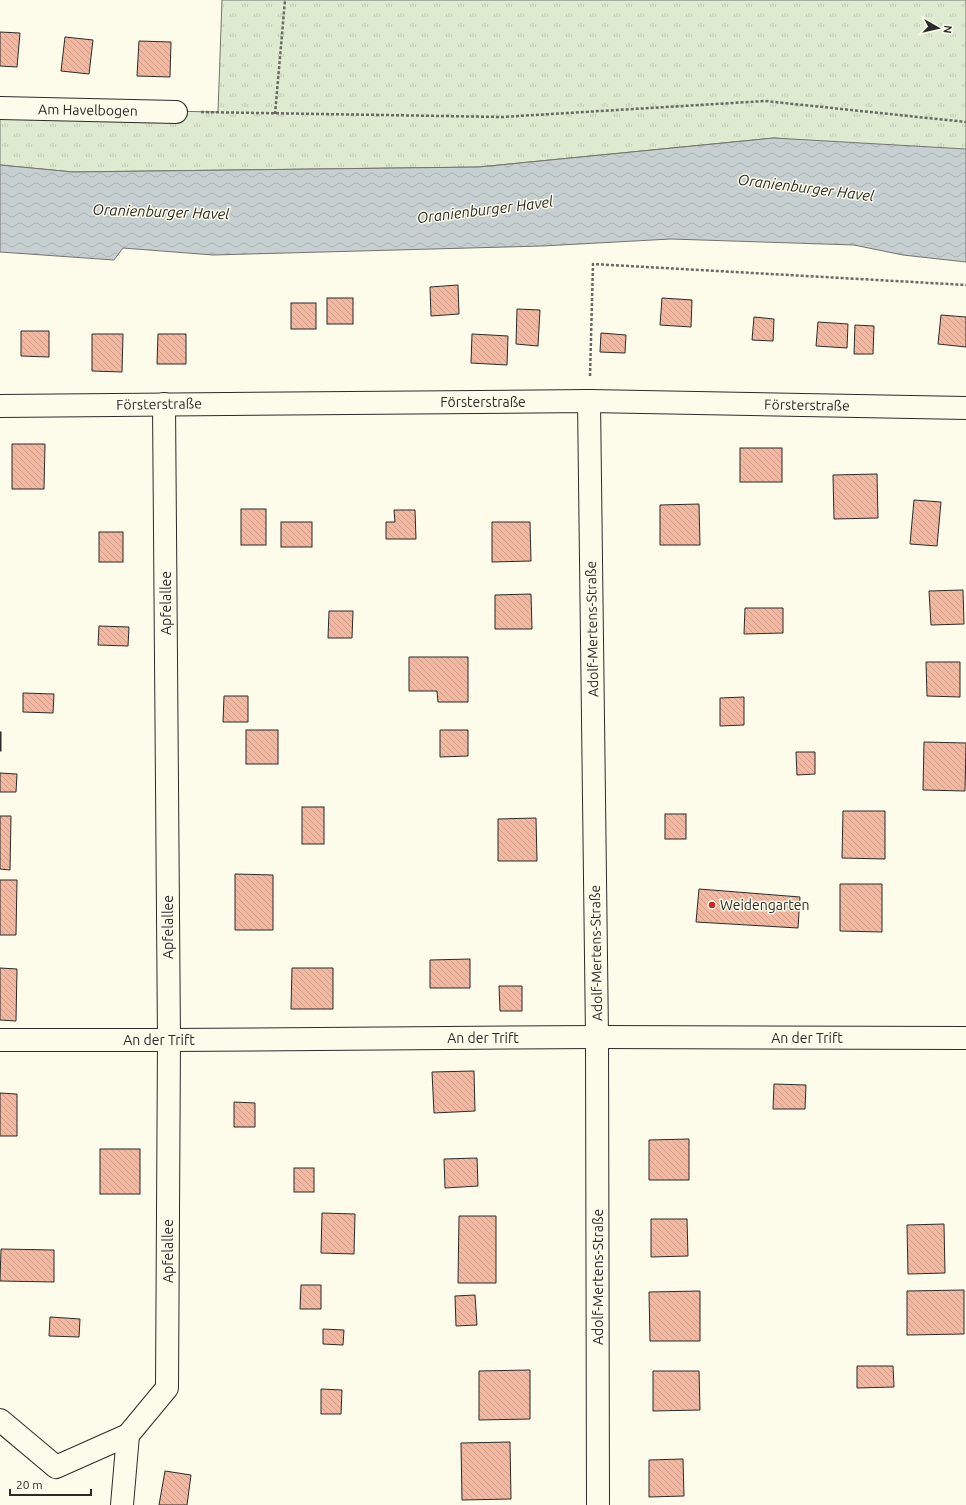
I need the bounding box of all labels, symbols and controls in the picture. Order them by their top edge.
north arrow [918,8,958,48]
text: N [941,24,954,34]
street label: Am Havelbogen [38,101,138,119]
water label: Oranienburger Havel [737,171,876,204]
water label: Oranienburger Havel [416,193,555,226]
water label: Oranienburger Havel [92,201,231,222]
street label: Försterstraße [440,394,526,410]
street label: Försterstraße [116,395,202,413]
street label: Försterstraße [764,396,850,414]
street label: Adolf-Mertens-Straße [583,561,601,697]
street label: Apfelallee [158,571,174,635]
street label: Adolf-Mertens-Straße [587,885,605,1021]
street label: Apfelallee [160,895,176,959]
place label: Weidengarten [720,897,810,913]
marker: Weidengarten [707,900,717,910]
street label: An der Trift [447,1030,519,1046]
street label: An der Trift [771,1030,843,1046]
street label: An der Trift [123,1032,195,1048]
street label: Adolf-Mertens-Straße [590,1209,606,1345]
street label: Apfelallee [160,1219,176,1283]
scale bar [10,1471,91,1497]
text: 20 m [16,1478,43,1491]

